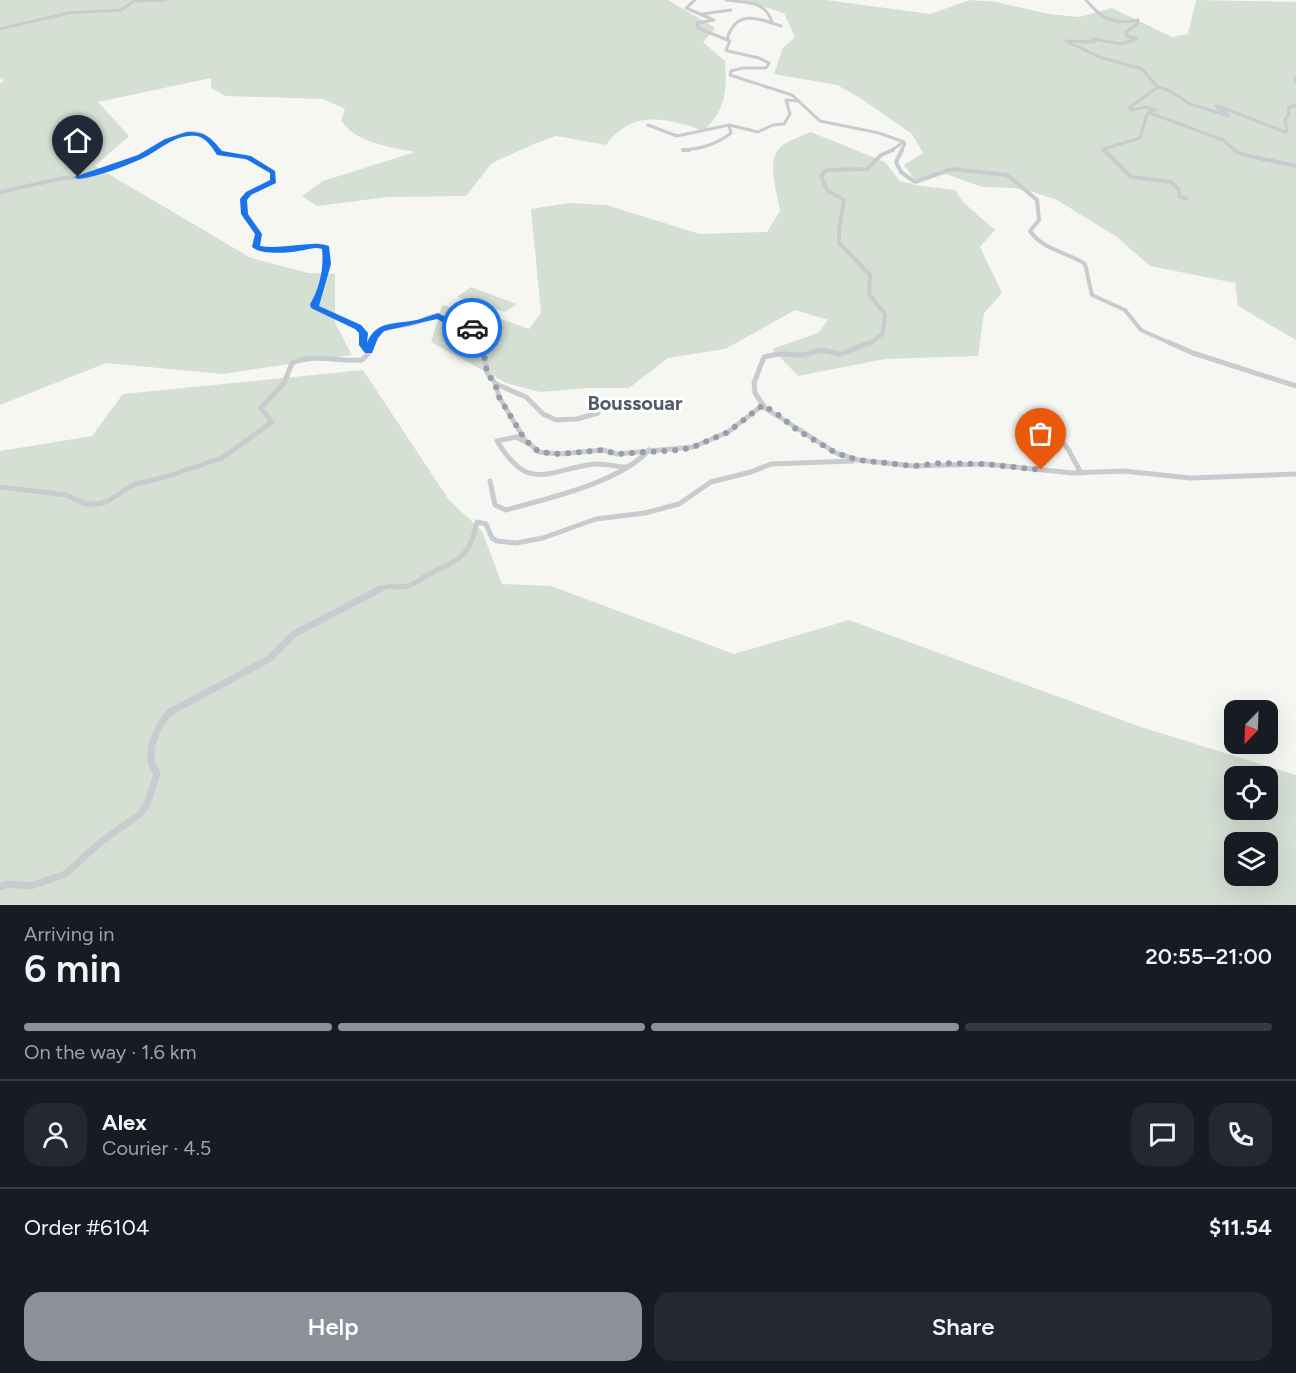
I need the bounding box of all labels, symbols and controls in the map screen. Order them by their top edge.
pin [52,115,103,177]
icon: home [61,124,94,157]
courier [442,298,502,358]
icon: car [456,312,489,345]
district label: Boussouar [587,391,683,415]
pin [1015,408,1066,470]
icon: bag [1024,417,1057,450]
north arrow [1224,700,1278,754]
map controls [1224,700,1278,886]
button: locate [1224,766,1278,820]
button: layers [1224,832,1278,886]
text: Arriving in [24,922,114,946]
text: 20:55–21:00 [1145,943,1272,970]
text: 6 min [24,945,121,992]
text: On the way · 1.6 km [24,1040,197,1064]
button: person [24,1103,87,1166]
button: chat [1131,1103,1194,1166]
button: phone [1209,1103,1272,1166]
text: Alex [102,1109,147,1136]
text: Courier · 4.5 [102,1136,211,1160]
text: Order #6104 [24,1214,149,1241]
text: $11.54 [1209,1214,1272,1241]
button: Help [24,1292,642,1361]
button: Share [654,1292,1272,1361]

